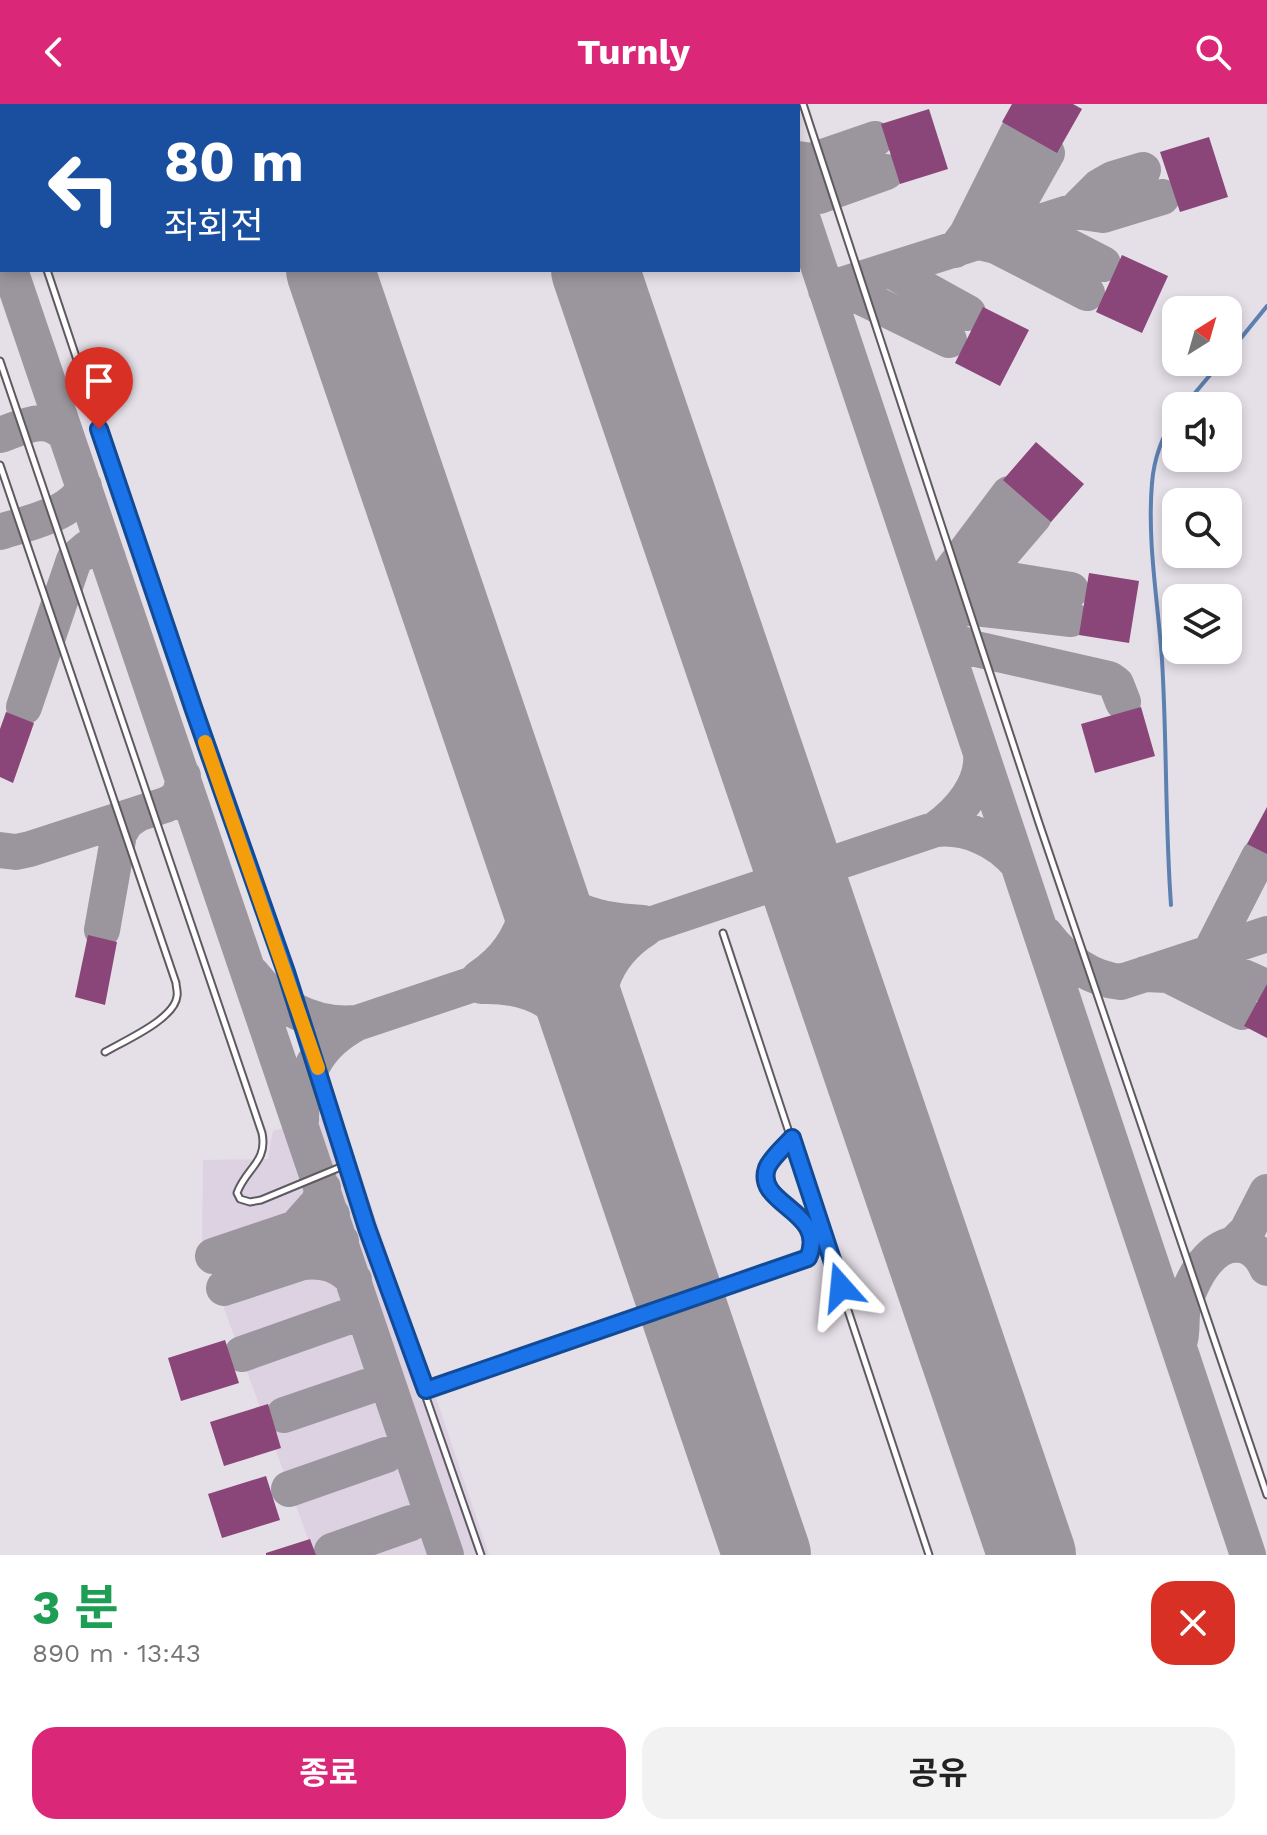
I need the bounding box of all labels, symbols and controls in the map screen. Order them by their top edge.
icon: back [32,30,76,74]
icon: search [1191,30,1235,74]
text: Turnly [577,31,690,73]
text: 80 m [164,129,304,195]
icon: left [32,136,136,240]
text: 좌회전 [164,205,263,247]
north arrow [1162,296,1242,376]
map controls [1162,296,1242,664]
pin [65,347,133,429]
icon: arrive [77,359,121,403]
button: sound [1162,392,1242,472]
button: search [1162,488,1242,568]
button: layers [1162,584,1242,664]
position arrow [799,1245,883,1329]
text: 3 분 [32,1579,118,1636]
button: close [1151,1581,1235,1665]
text: 890 m · 13:43 [32,1638,201,1668]
button: 종료 [32,1727,626,1819]
button: 공유 [642,1727,1235,1819]

